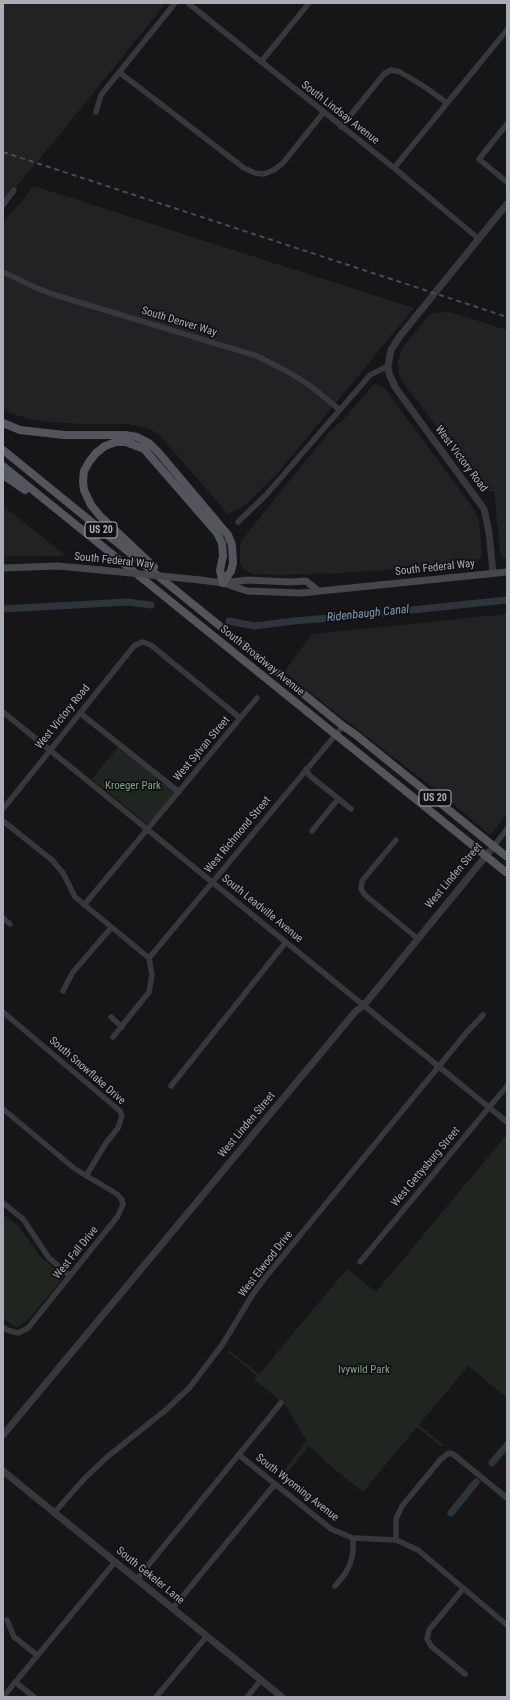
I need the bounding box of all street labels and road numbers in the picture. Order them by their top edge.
street label: South Lindsay Avenue [298,79,382,147]
street label: South Denver Way [140,304,218,340]
street label: West Victory Road [432,423,490,495]
road number: US 20 [85,522,117,538]
street label: South Federal Way [74,550,154,572]
street label: South Federal Way [395,557,475,579]
street label: South Broadway Avenue [217,623,307,699]
street label: West Victory Road [33,682,93,752]
street label: West Sylvan Street [171,714,233,784]
road number: US 20 [419,790,451,806]
street label: West Richmond Street [202,794,274,876]
street label: West Linden Street [423,841,485,911]
street label: South Leadville Avenue [219,872,305,946]
street label: South Snowflake Drive [46,1034,128,1108]
street label: West Linden Street [216,1090,278,1160]
street label: West Gettysburg Street [389,1125,463,1209]
street label: West Fall Drive [51,1224,101,1282]
street label: West Elwood Drive [236,1228,296,1300]
street label: South Wyoming Avenue [253,1451,341,1525]
street label: South Gekeler Lane [113,1544,187,1608]

